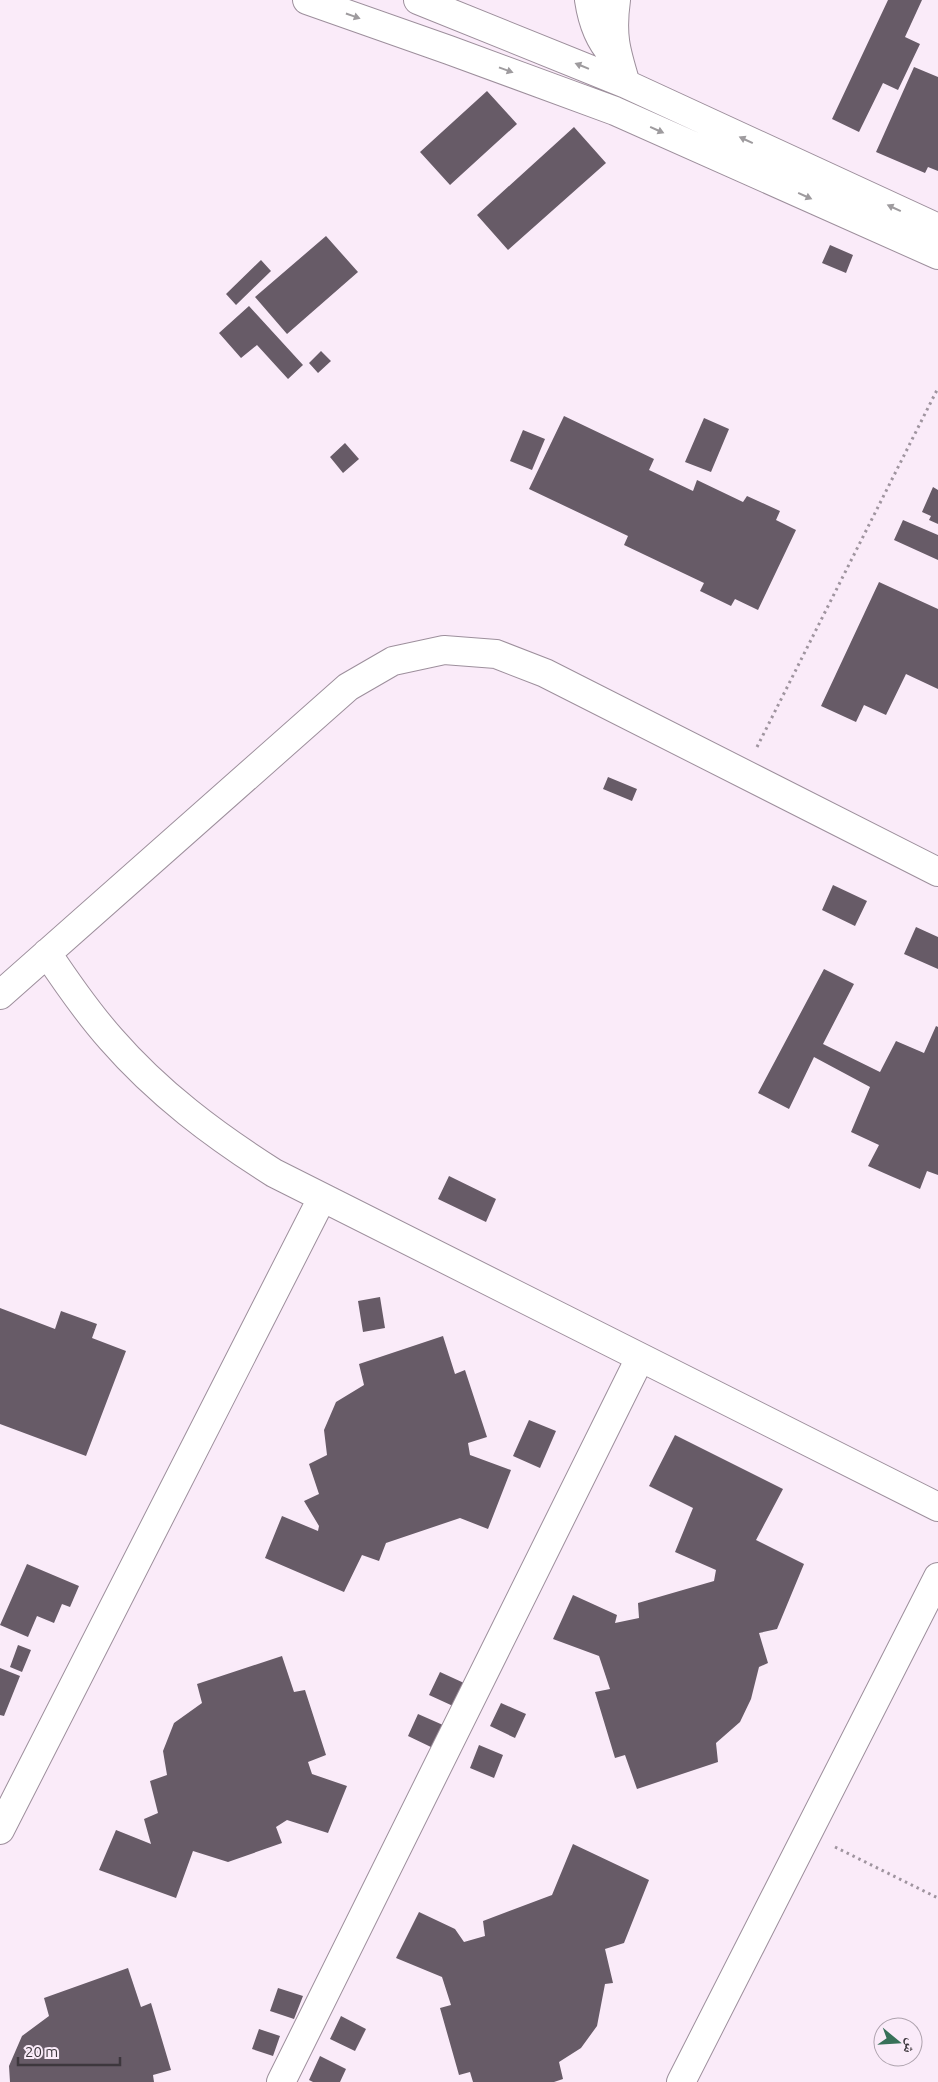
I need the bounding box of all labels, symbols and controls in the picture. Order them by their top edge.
one-way arrow [346,12,361,20]
one-way arrow [575,62,589,70]
one-way arrow [499,66,514,74]
one-way arrow [650,126,664,134]
one-way arrow [739,135,753,143]
one-way arrow [798,193,812,201]
one-way arrow [887,204,901,212]
north arrow [873,2017,923,2067]
scale bar [18,2034,120,2066]
text: ش [899,2036,920,2056]
text: 20 m [25,2043,58,2060]

